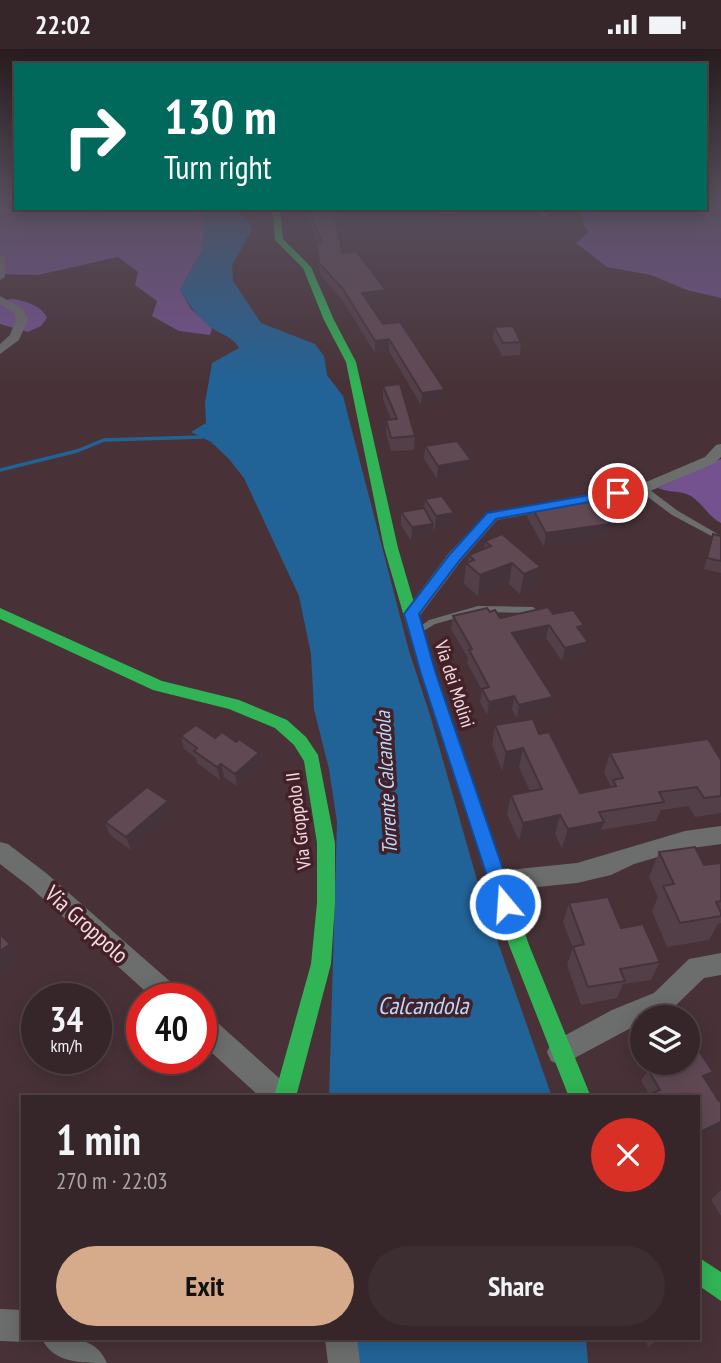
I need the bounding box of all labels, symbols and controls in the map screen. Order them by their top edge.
text: 22:02 [35,8,91,41]
text: 130 m [164,84,277,148]
icon: right [49,91,140,182]
text: Turn right [164,146,272,188]
pin [588,463,648,523]
icon: arrive [599,474,637,512]
street label: Via dei Molini [429,636,480,731]
water label: Torrente Calcandola [369,709,403,855]
street label: Via Groppolo II [280,771,316,872]
position arrow [468,867,542,941]
street label: Via Groppolo [38,878,135,969]
speed limit sign: 40 [126,983,217,1074]
water label: Calcandola [378,990,470,1021]
text: 34 [50,996,83,1042]
map controls [630,1005,700,1075]
button: layers [630,1005,700,1075]
text: km/h [51,1034,82,1057]
text: 1 min [56,1112,141,1167]
button: close [591,1118,665,1192]
text: 270 m · 22:03 [56,1166,168,1195]
button: Exit [56,1246,354,1326]
button: Share [368,1246,665,1326]

